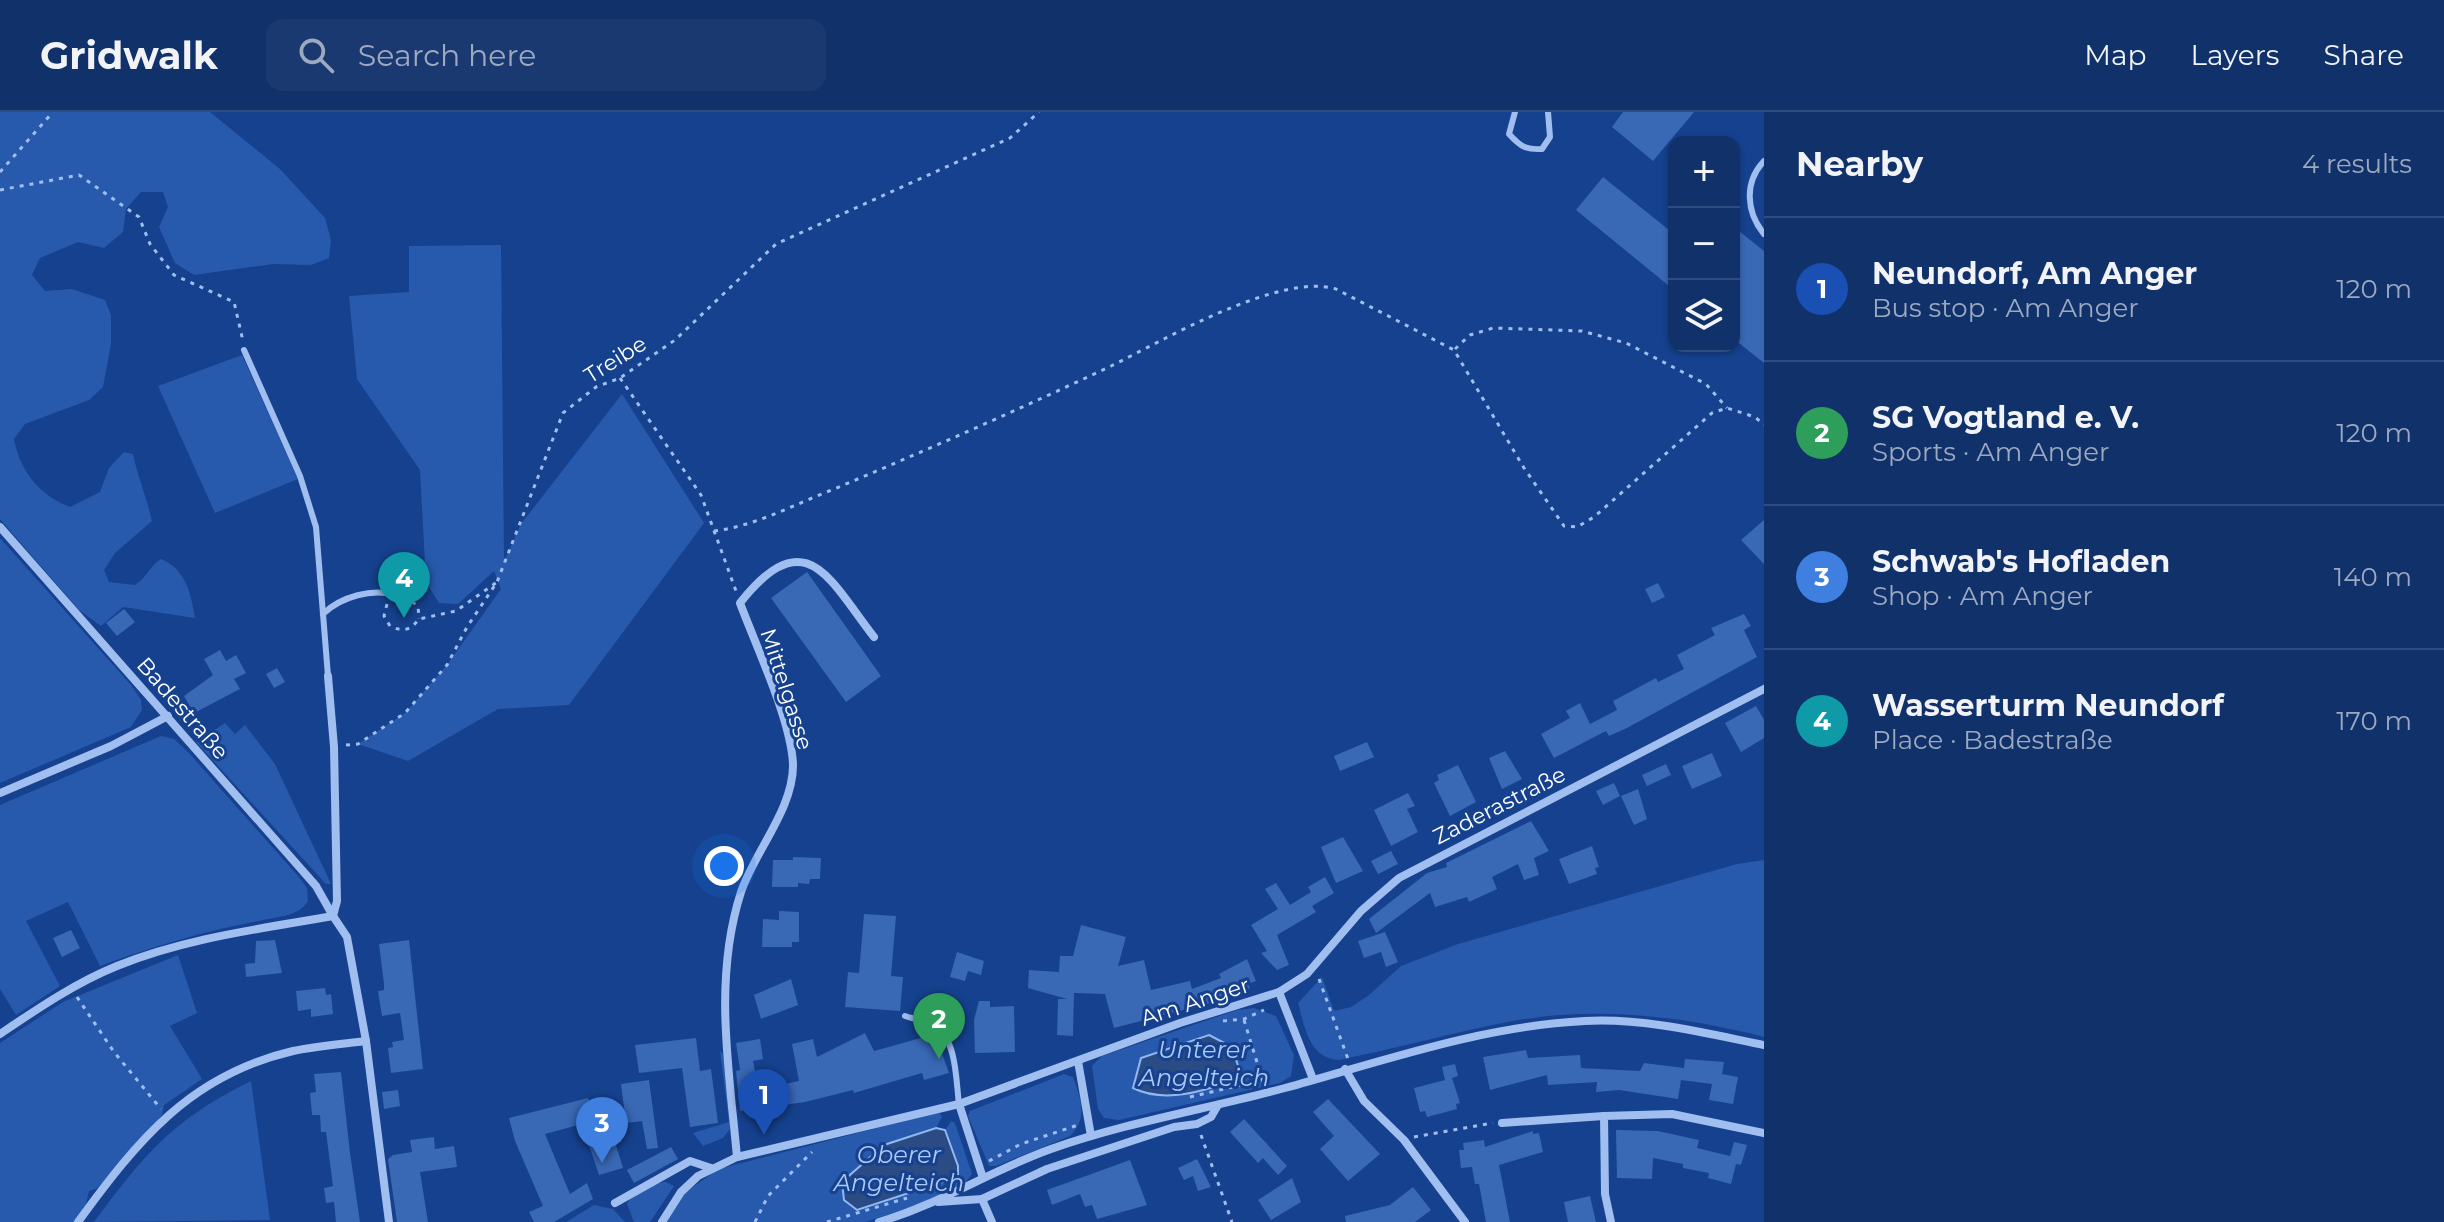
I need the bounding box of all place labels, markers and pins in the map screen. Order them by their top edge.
pin: 4 [378,552,430,618]
pin: 2 [913,993,965,1059]
pin: 1 [738,1069,790,1135]
pin: 3 [576,1097,628,1163]

